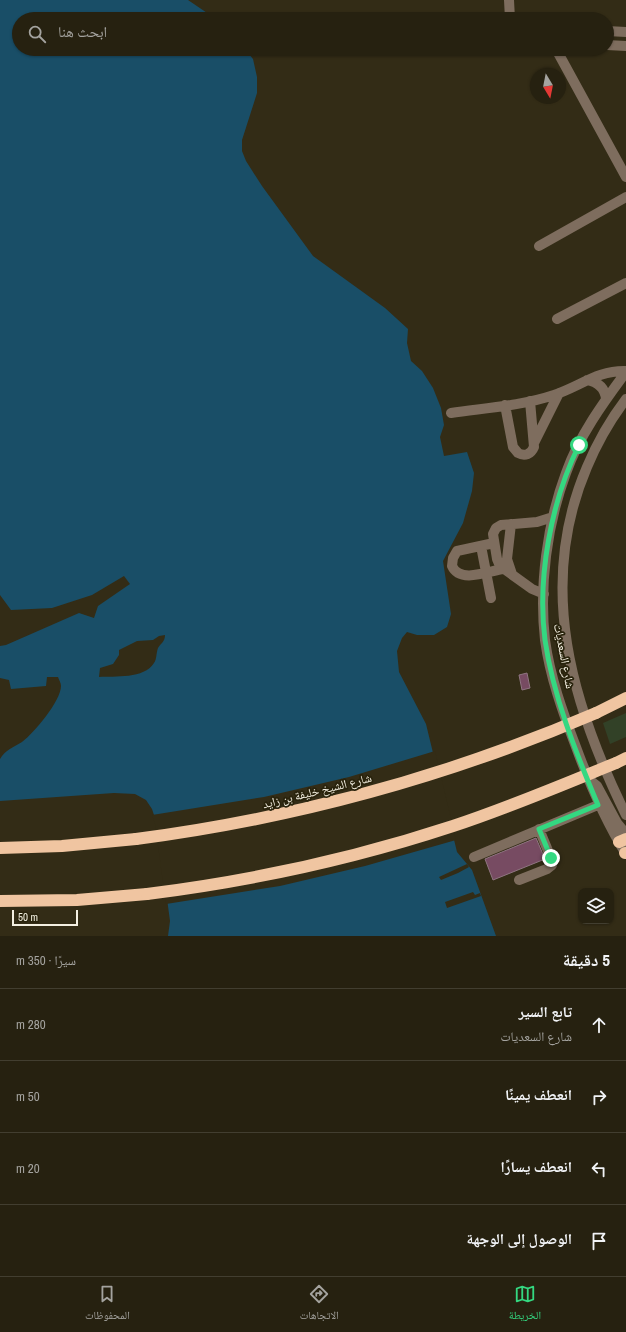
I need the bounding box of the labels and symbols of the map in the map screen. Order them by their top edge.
north arrow [530,68,566,104]
route start [570,436,588,454]
street label: شارع السعديات [550,622,578,690]
street label: شارع الشيخ خليفة بن زايد [261,770,373,812]
route end [542,849,560,867]
scale bar [12,908,78,927]

